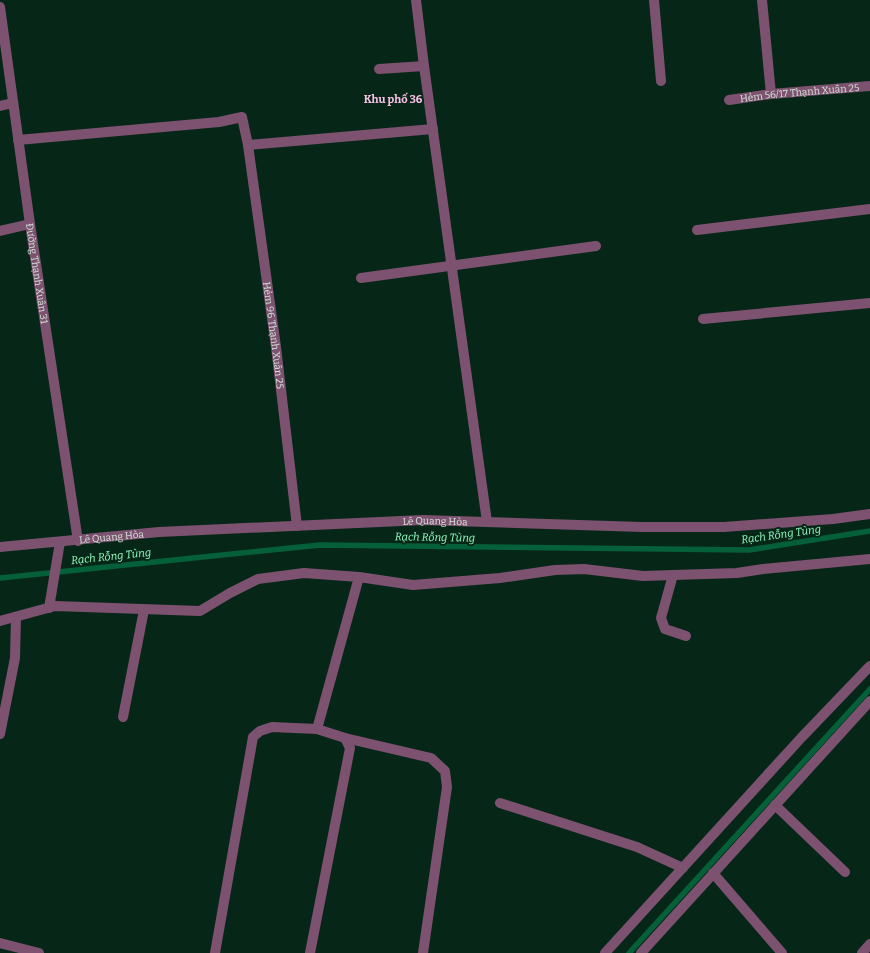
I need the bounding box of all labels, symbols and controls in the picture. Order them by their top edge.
street label: Hẻm 56/17 Thạnh Xuân 25 [739,82,860,105]
district label: Khu phố 36 [364,92,423,106]
street label: Đường Thạnh Xuân 31 [23,222,50,325]
street label: Hẻm 96 Thạnh Xuân 25 [260,281,286,390]
street label: Lê Quang Hòa [402,514,468,528]
water label: Rạch Rỗng Tùng [740,522,822,547]
street label: Lê Quang Hòa [79,528,145,547]
water label: Rạch Rỗng Tùng [395,530,475,545]
water label: Rạch Rỗng Tùng [70,546,152,567]

